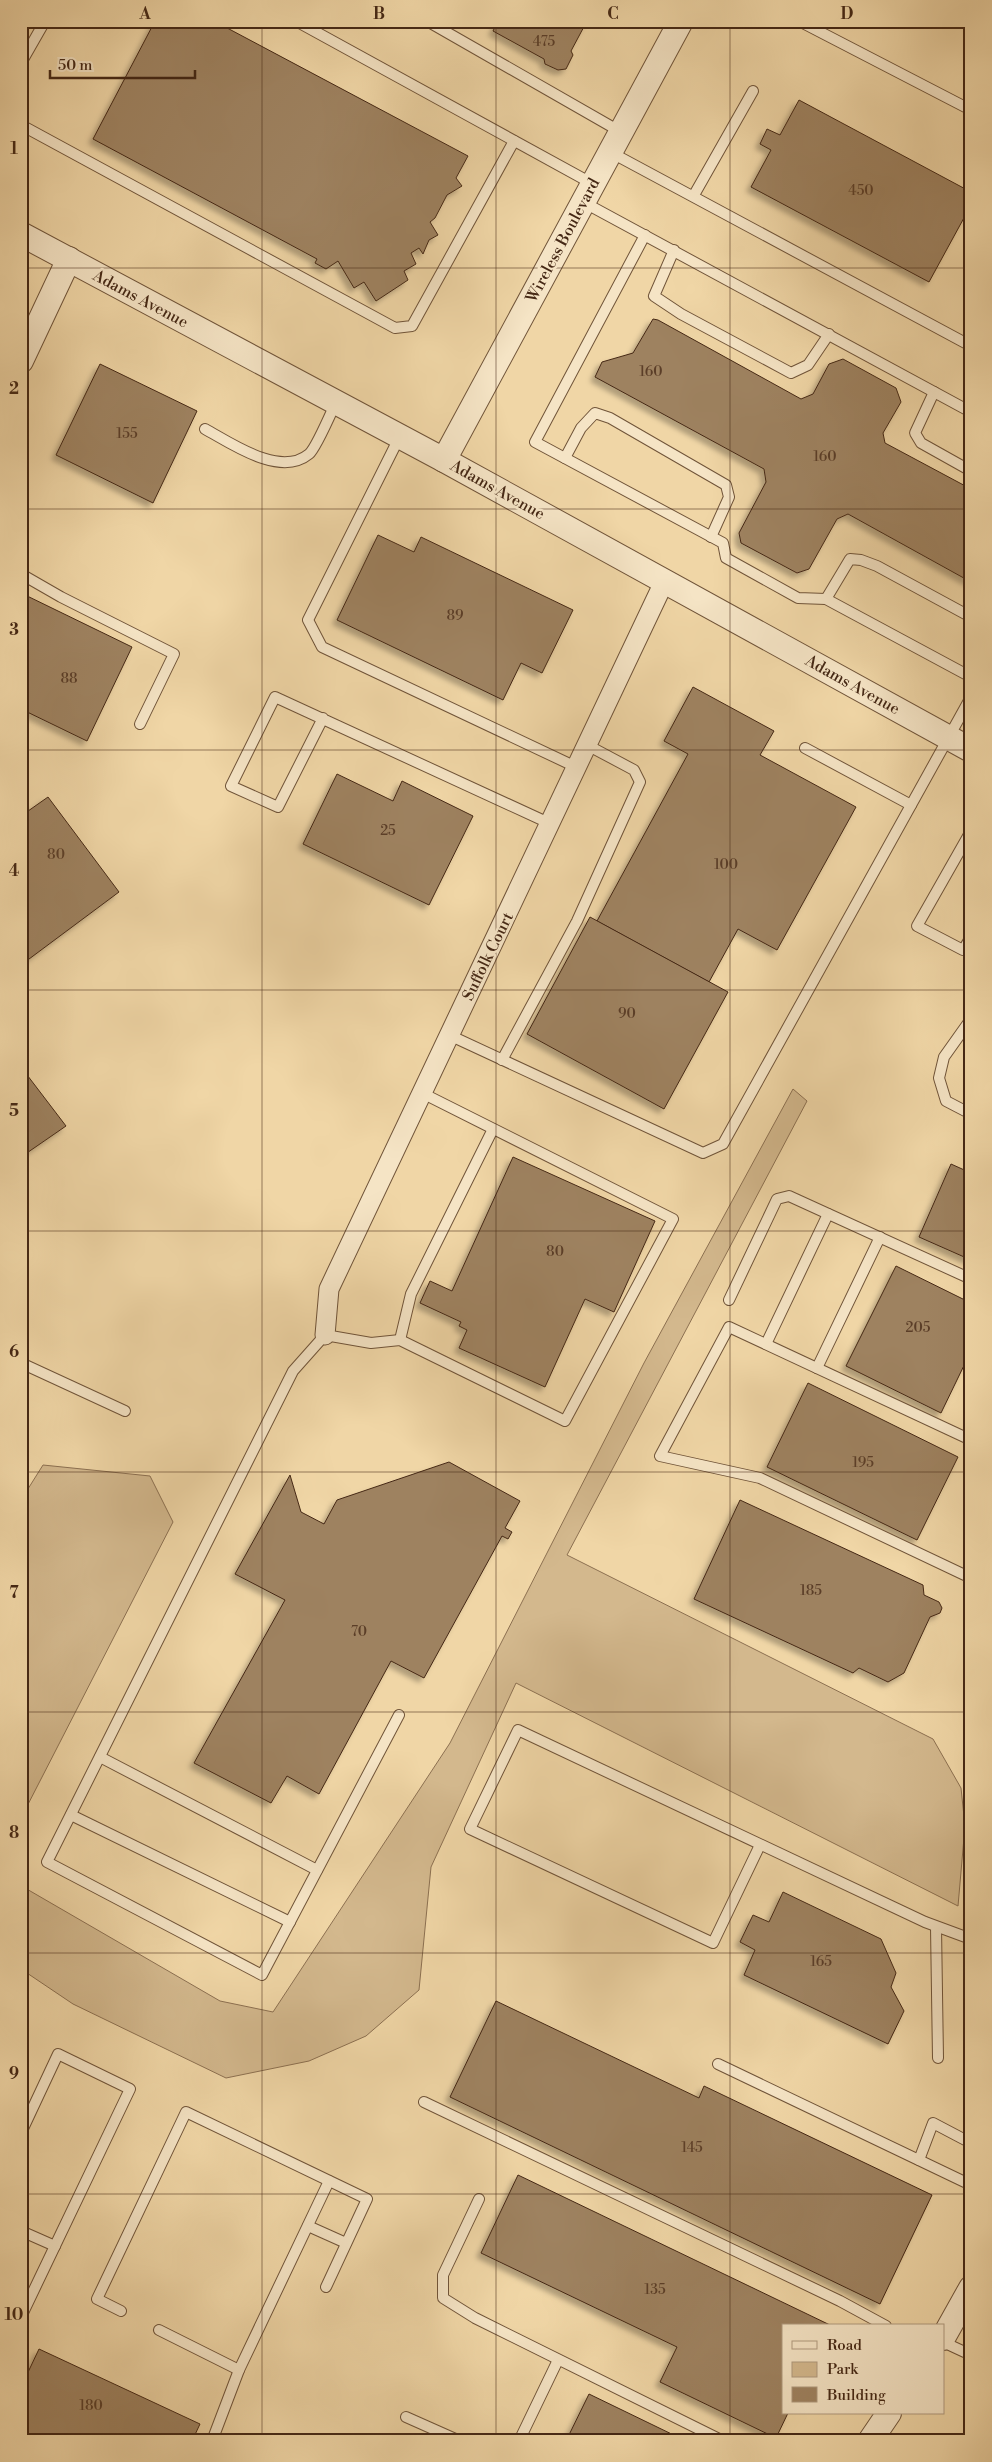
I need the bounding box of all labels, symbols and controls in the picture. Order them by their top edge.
text: A [138,4,151,24]
text: B [373,4,385,24]
text: C [607,4,619,24]
text: D [841,4,854,24]
house number: 475 [533,33,555,51]
scale bar [50,48,195,80]
text: 50 m [58,56,92,75]
text: 1 [10,139,18,159]
street label: Wireless Boulevard [521,175,604,307]
house number: 450 [848,182,874,200]
street label: Adams Avenue [89,265,192,332]
house number: 160 [639,363,663,381]
text: 2 [9,379,19,399]
house number: 155 [116,425,138,443]
house number: 160 [813,448,837,466]
street label: Adams Avenue [446,455,548,524]
house number: 89 [446,607,464,625]
text: 3 [9,620,19,640]
street label: Adams Avenue [801,650,903,719]
house number: 88 [60,670,78,688]
house number: 25 [380,822,396,840]
house number: 80 [47,846,65,864]
house number: 100 [714,856,738,874]
text: 4 [9,861,20,881]
street label: Suffolk Court [458,909,518,1004]
house number: 90 [618,1005,636,1023]
text: 5 [9,1101,19,1121]
house number: 80 [546,1243,564,1261]
house number: 205 [906,1319,931,1337]
text: 6 [9,1342,19,1362]
house number: 195 [852,1454,874,1472]
house number: 185 [800,1582,822,1600]
text: 7 [9,1583,19,1603]
house number: 70 [351,1623,367,1641]
text: 8 [9,1823,19,1843]
house number: 165 [810,1953,832,1971]
text: 9 [9,2064,19,2084]
house number: 145 [681,2139,703,2157]
house number: 135 [644,2281,666,2299]
text: 10 [5,2305,23,2325]
legend [782,2324,944,2414]
text: Road [827,2336,862,2355]
text: Park [827,2360,859,2379]
text: Building [826,2386,886,2405]
house number: 180 [79,2397,103,2415]

